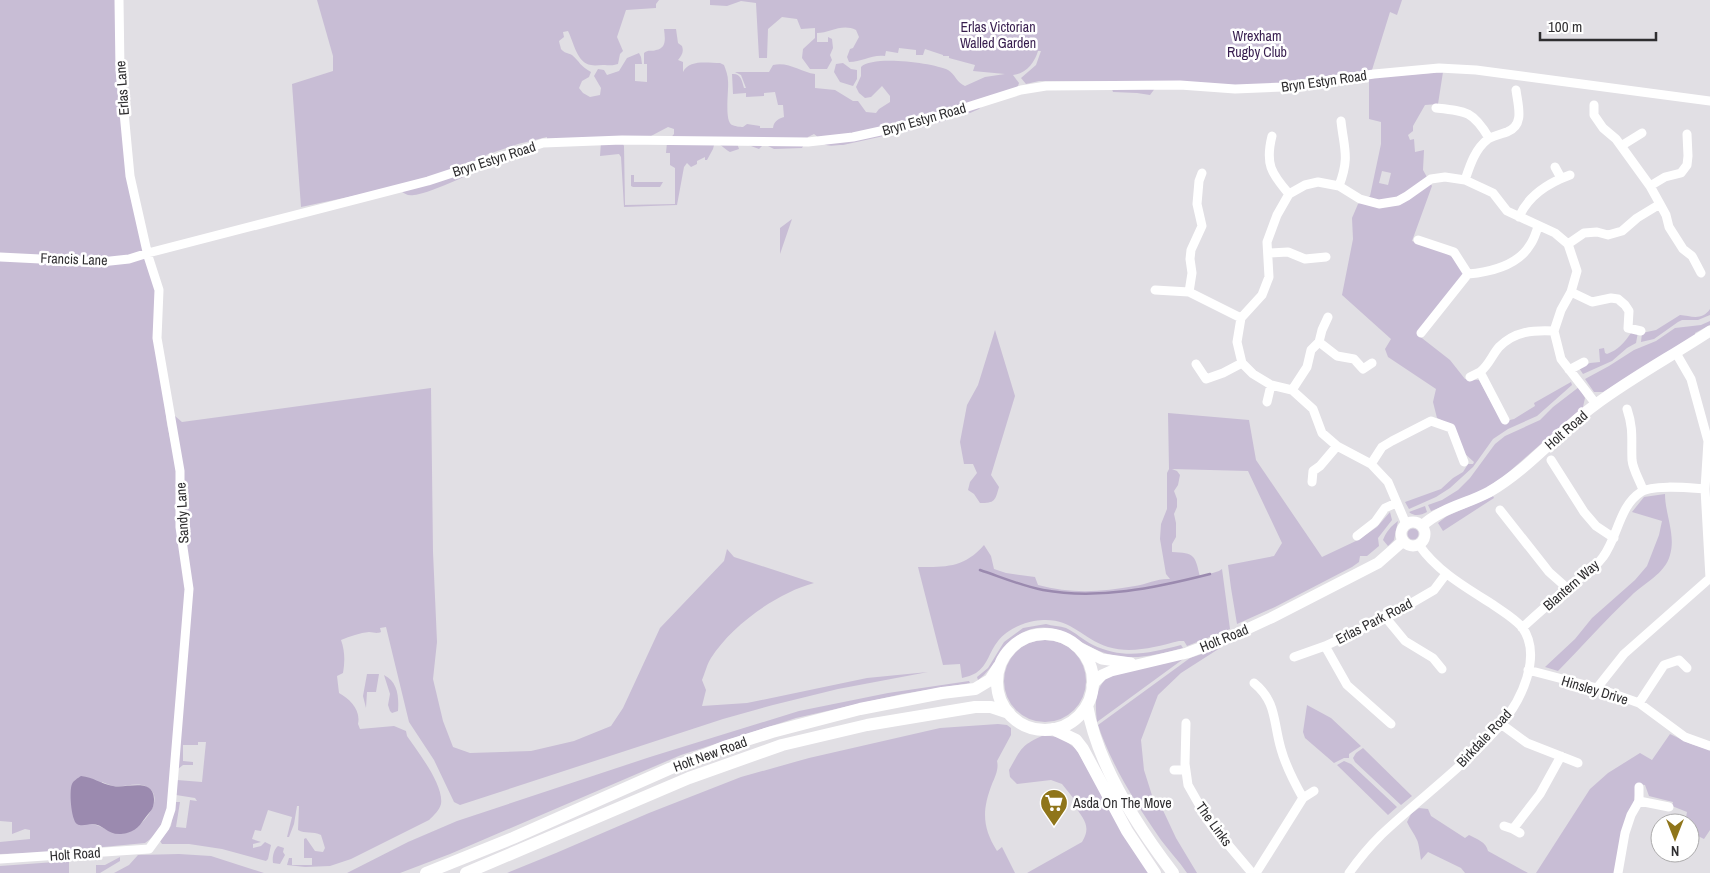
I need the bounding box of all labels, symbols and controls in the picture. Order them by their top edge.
scale bar [1540,10,1656,42]
text: 100 m [1548,16,1582,37]
park label: Erlas Victorian Walled Garden [960,18,1036,52]
park label: Wrexham Rugby Club [1227,27,1287,61]
street label: Erlas Lane [111,60,133,116]
street label: Bryn Estyn Road [1280,66,1368,96]
street label: Bryn Estyn Road [880,98,968,140]
street label: Bryn Estyn Road [450,137,538,181]
street label: Francis Lane [40,249,108,269]
street label: Holt Road [1541,406,1591,454]
street label: Sandy Lane [171,482,193,544]
street label: Blantern Way [1539,556,1603,614]
street label: Erlas Park Road [1333,594,1415,648]
street label: Holt Road [1197,620,1251,656]
street label: Hinsley Drive [1559,671,1631,709]
street label: Birkdale Road [1453,705,1515,771]
street label: Holt New Road [671,732,749,776]
supermarket icon: Asda On The Move [1039,788,1069,827]
place label: Asda On The Move [1072,794,1172,812]
street label: The Links [1192,798,1236,850]
north arrow [1650,813,1700,863]
text: N [1671,842,1679,860]
street label: Holt Road [49,843,101,865]

